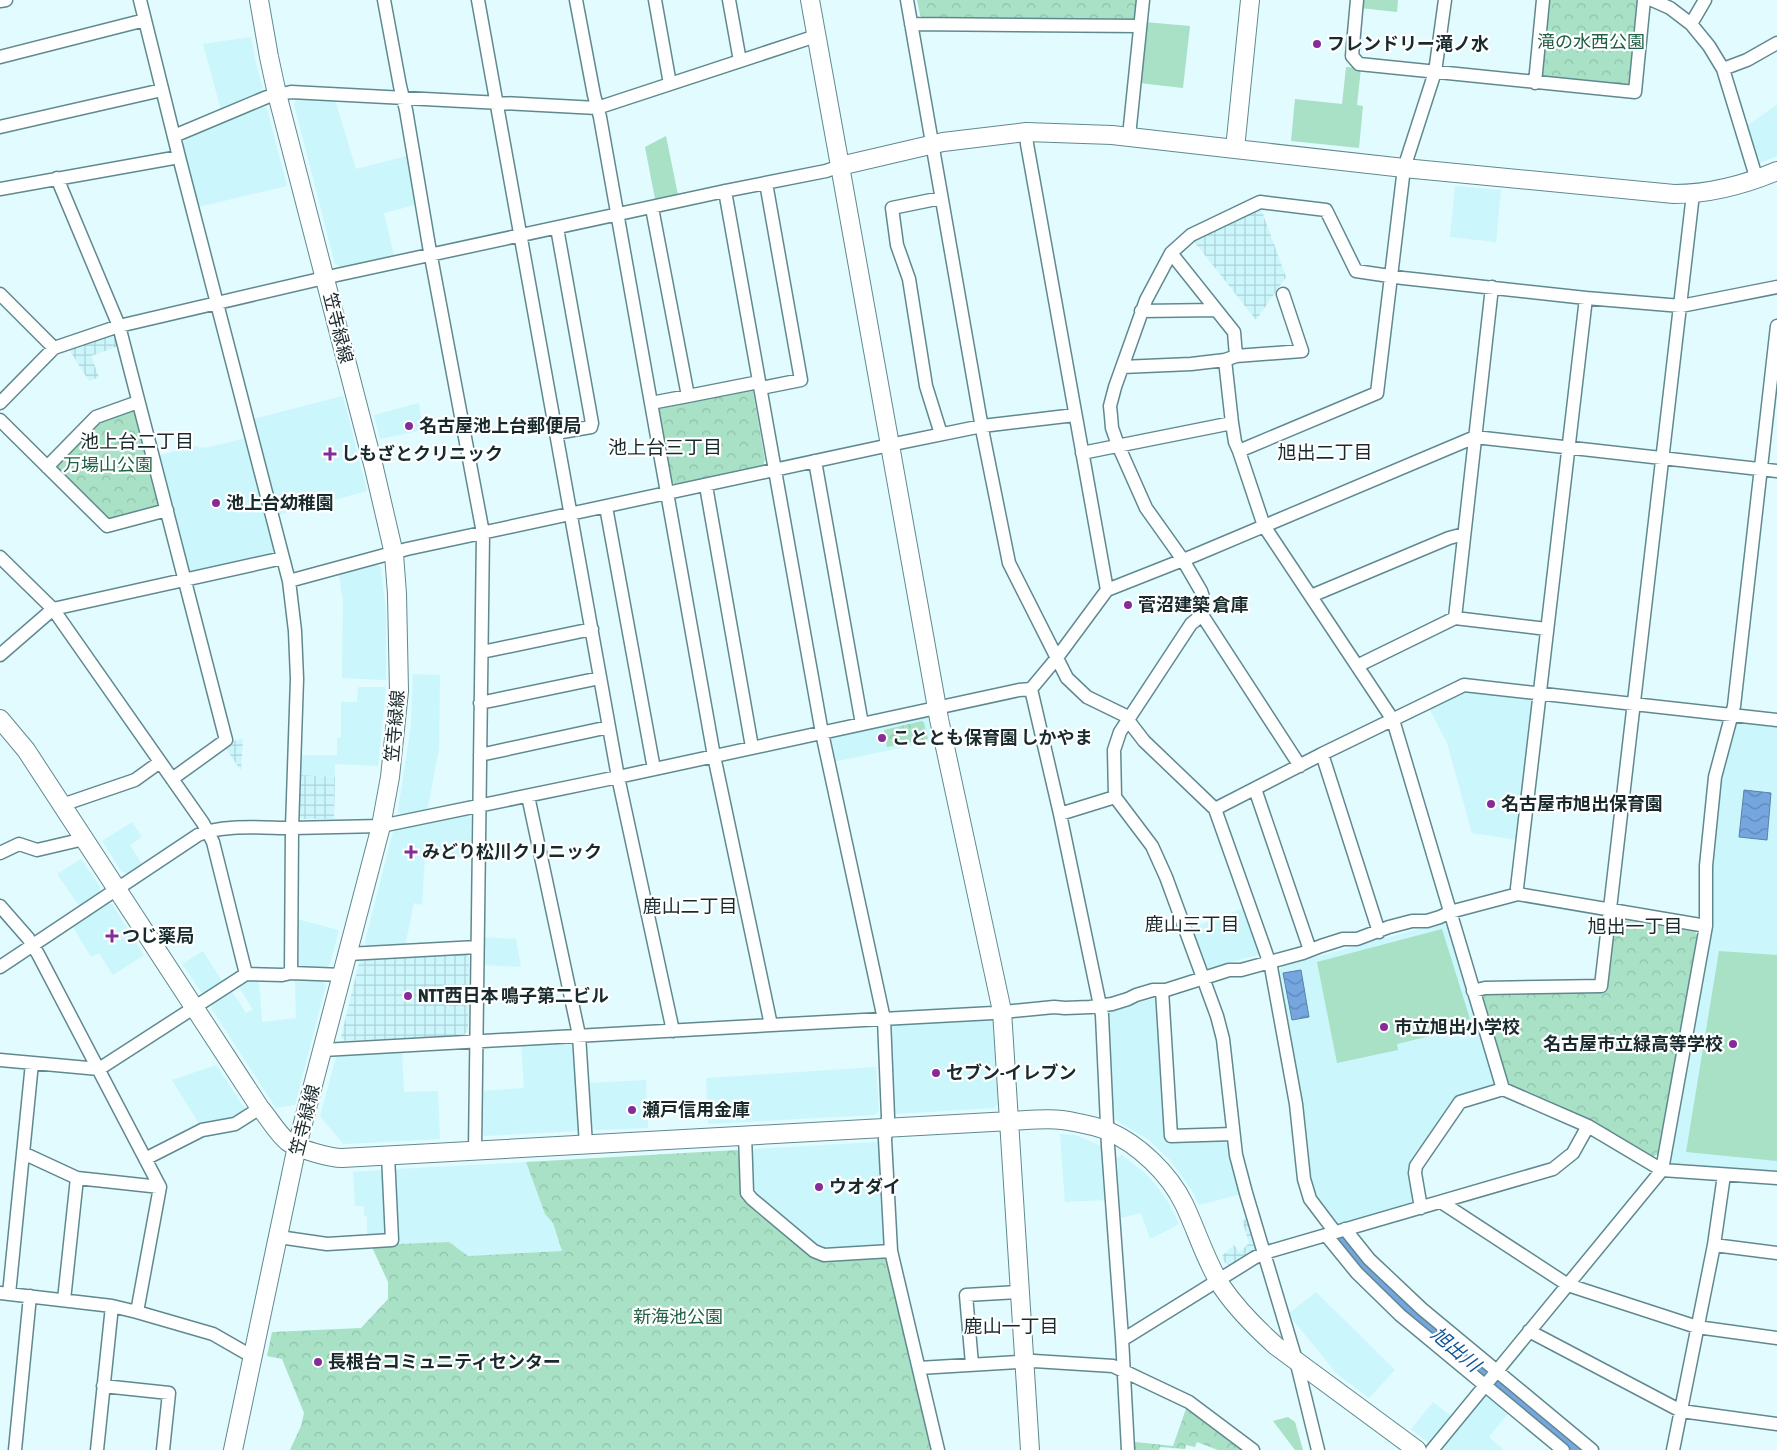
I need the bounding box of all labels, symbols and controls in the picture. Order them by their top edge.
park label: 滝の水西公園 [1537,31,1645,52]
place label: フレンドリー滝ノ水 [1327,33,1489,54]
marker: フレンドリー滝ノ水 [1311,38,1323,50]
street label: 笠寺緑線 [320,290,357,365]
place label: 名古屋池上台郵便局 [419,415,581,436]
marker: 名古屋池上台郵便局 [403,420,415,432]
district label: 池上台二丁目 [80,430,194,452]
district label: 池上台三丁目 [608,436,722,458]
district label: 旭出二丁目 [1277,441,1373,463]
place label: しもざとクリニック [341,443,503,464]
marker: しもざとクリニック [323,447,337,461]
park label: 万場山公園 [63,454,153,475]
place label: 池上台幼稚園 [226,492,334,513]
marker: 池上台幼稚園 [210,497,222,509]
place label: 菅沼建築 倉庫 [1138,594,1248,615]
marker: 菅沼建築 倉庫 [1122,599,1134,611]
street label: 笠寺緑線 [381,689,408,763]
place label: こととも保育園 しかやま [892,727,1092,748]
marker: こととも保育園 しかやま [876,732,888,744]
place label: 名古屋市旭出保育園 [1501,793,1663,814]
marker: 名古屋市旭出保育園 [1485,798,1497,810]
place label: みどり松川クリニック [422,841,602,862]
marker: みどり松川クリニック [404,845,418,859]
district label: 鹿山二丁目 [642,895,738,917]
district label: 鹿山三丁目 [1144,913,1240,935]
district label: 旭出一丁目 [1587,915,1683,937]
place label: つじ薬局 [122,925,194,946]
marker: つじ薬局 [106,930,118,942]
place label: NTT西日本 鳴子第二ビル [418,985,609,1006]
marker: NTT西日本 鳴子第二ビル [402,990,414,1002]
place label: 市立旭出小学校 [1394,1016,1520,1037]
marker: 市立旭出小学校 [1378,1021,1390,1033]
place label: 名古屋市立緑高等学校 [1543,1033,1723,1054]
marker: 名古屋市立緑高等学校 [1727,1038,1739,1050]
place label: セブン-イレブン [946,1062,1077,1083]
marker: セブン-イレブン [930,1067,942,1079]
street label: 笠寺緑線 [286,1082,323,1157]
place label: 瀬戸信用金庫 [642,1099,750,1120]
marker: 瀬戸信用金庫 [626,1104,638,1116]
place label: ウオダイ [829,1176,901,1197]
marker: ウオダイ [813,1181,825,1193]
park label: 新海池公園 [633,1306,723,1327]
district label: 鹿山一丁目 [963,1315,1059,1337]
water label: 旭出川 [1427,1322,1486,1377]
place label: 長根台コミュニティセンター [328,1351,561,1372]
marker: 長根台コミュニティセンター [312,1356,324,1368]

